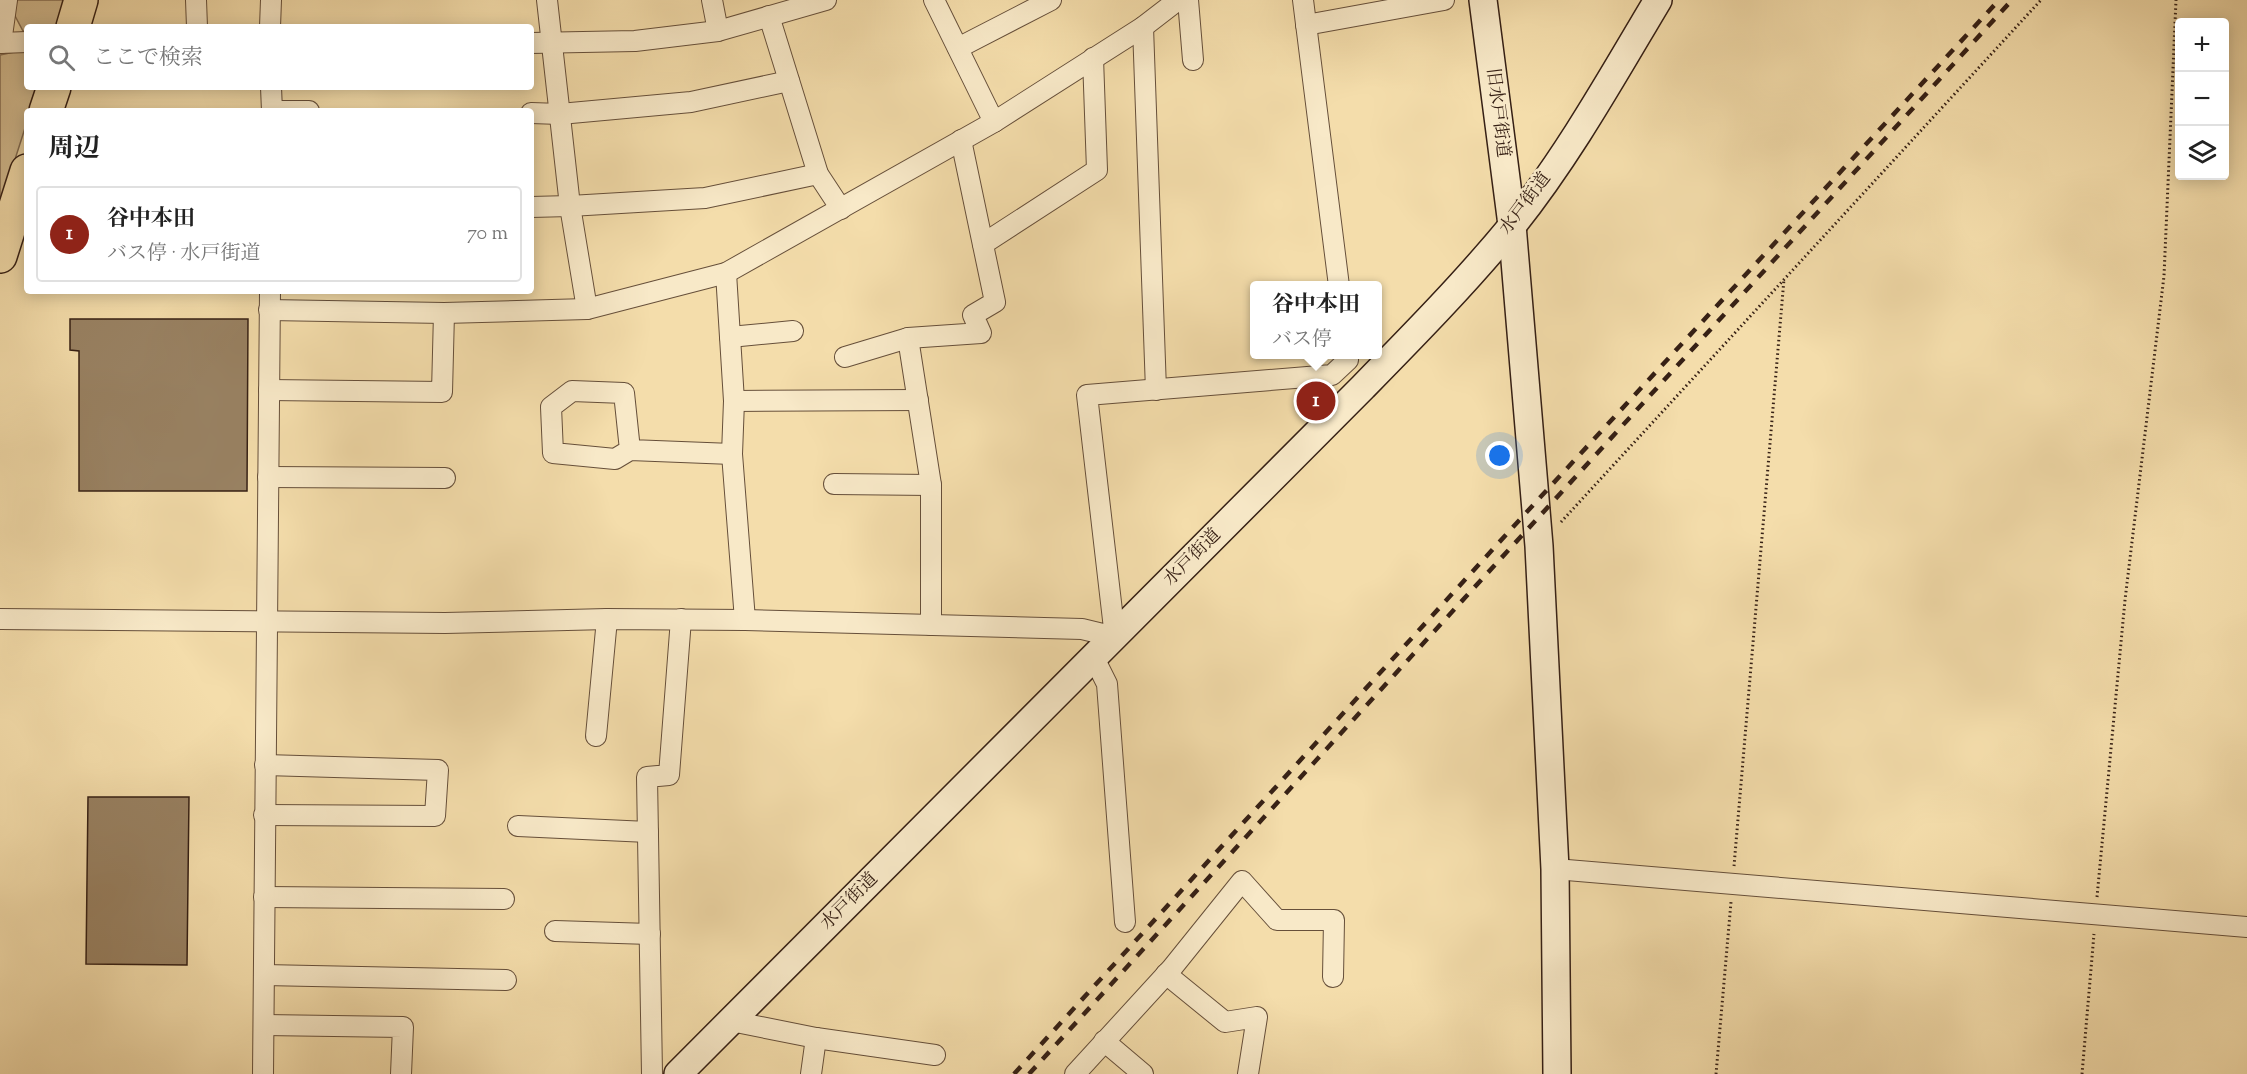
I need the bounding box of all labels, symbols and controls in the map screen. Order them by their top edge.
map controls [2175,18,2229,180]
button: + [2175,18,2229,72]
search box [24,24,534,90]
icon: search [45,41,78,74]
text: ここで検索 [93,43,203,75]
street label: 旧水戸街道 [1479,67,1515,159]
button: − [2175,72,2229,126]
button: layers [2175,126,2229,180]
text: 周辺 [48,131,100,168]
street label: 水戸街道 [1494,167,1558,241]
text: 谷中本田 [107,204,195,236]
text: 1 [66,220,73,249]
text: 70 m [467,220,508,249]
text: バス停 · 水戸街道 [107,240,261,269]
popup [1250,281,1382,359]
text: 谷中本田 [1272,290,1360,322]
text: バス停 [1272,326,1332,355]
pin: 1 [1296,378,1336,424]
your location [1485,441,1514,470]
street label: 水戸街道 [1158,523,1228,593]
street label: 水戸街道 [815,867,885,937]

